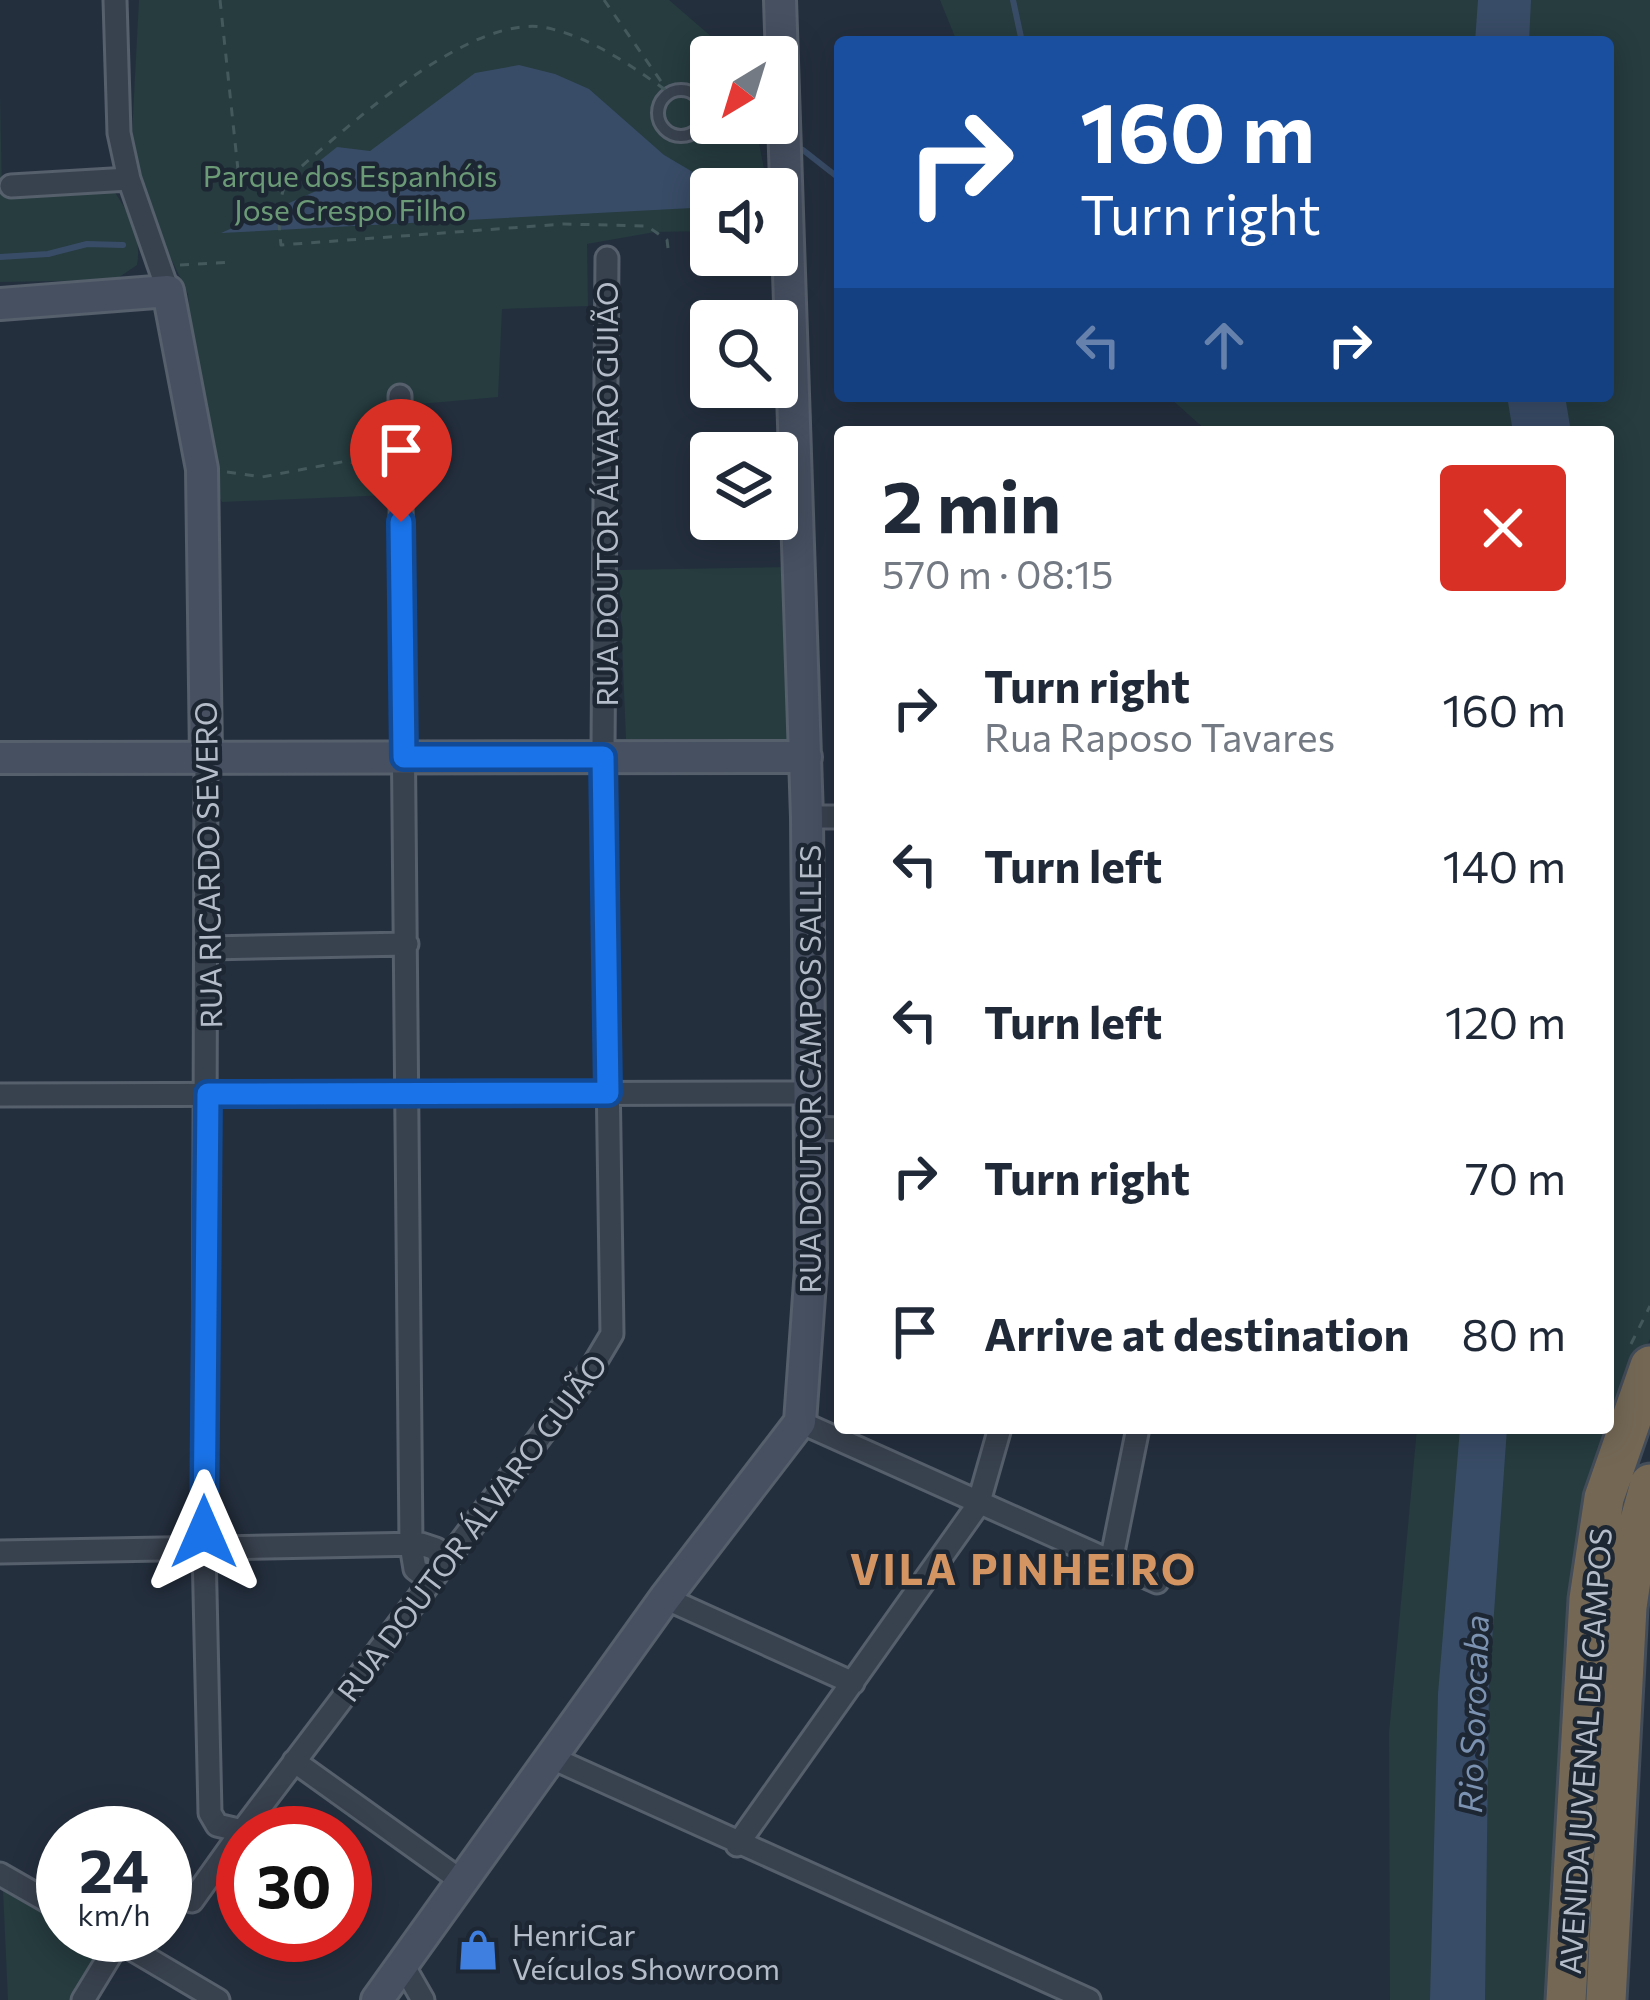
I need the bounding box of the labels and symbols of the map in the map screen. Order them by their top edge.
north arrow [690,36,798,144]
park label: Parque dos Espanhóis Jose Crespo Filho [203,156,497,227]
street label: RUA DOUTOR ÁLVARO GUIÃO [587,281,624,707]
pin [350,399,452,522]
street label: RUA RICARDO SEVERO [186,701,228,1029]
street label: RUA DOUTOR CAMPOS SALLES [790,845,827,1293]
street label: RUA DOUTOR ÁLVARO GUIÃO [328,1346,614,1708]
position arrow [141,1469,267,1595]
street label: AVENIDA JUVENAL DE CAMPOS [1550,1527,1618,1975]
district label: VILA PINHEIRO [850,1542,1198,1594]
water label: Rio Sorocaba [1448,1614,1496,1814]
speed limit sign: 30 [216,1806,372,1962]
place label: HenriCar Veículos Showroom [512,1915,780,1986]
shop icon: HenriCar Veículos Showroom [455,1927,501,1973]

